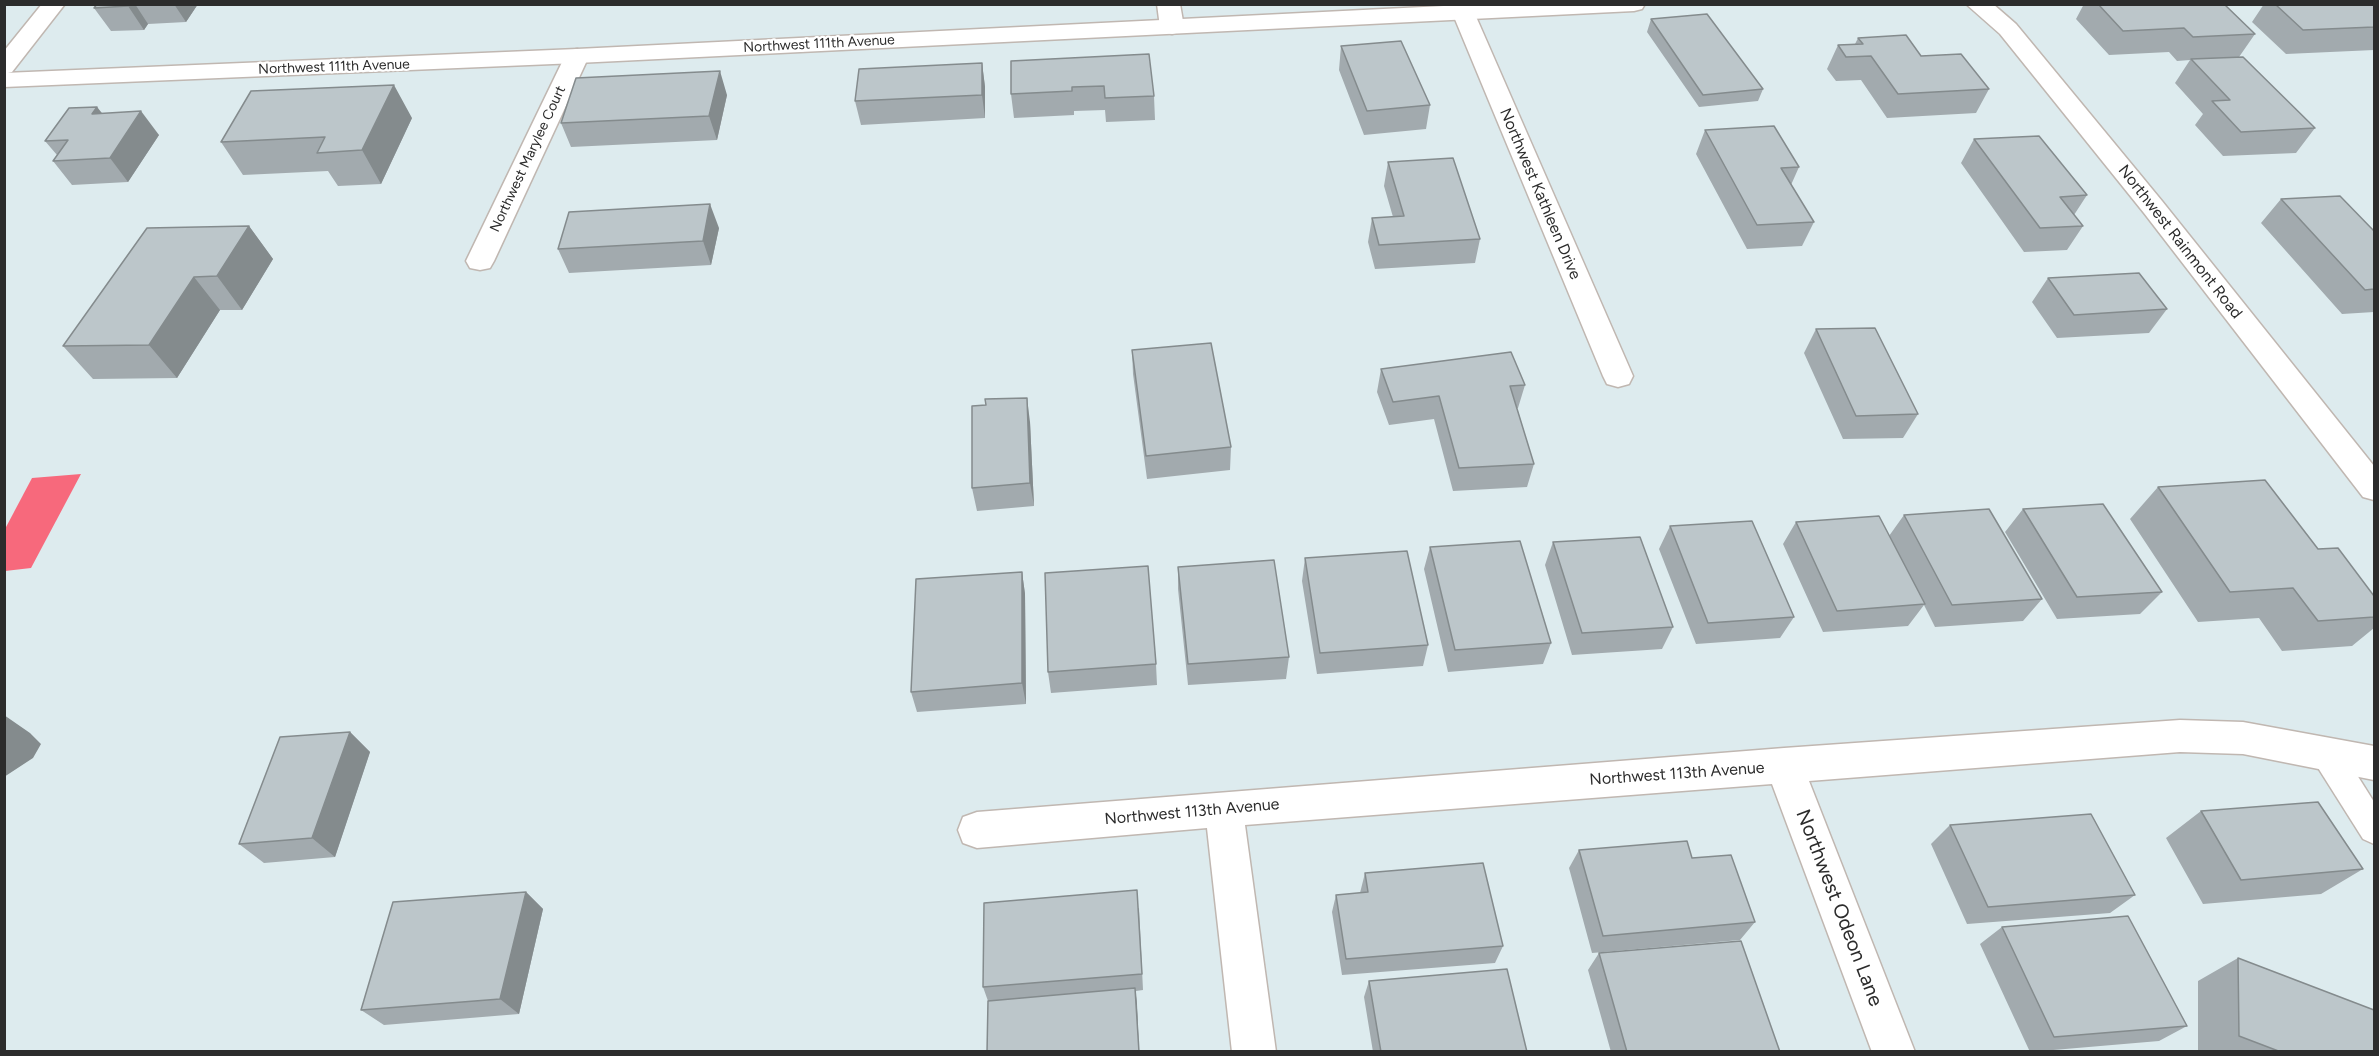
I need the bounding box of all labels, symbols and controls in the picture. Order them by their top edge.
street label: Northwest 111th Avenue [743,32,895,56]
street label: Northwest 111th Avenue [258,56,410,78]
street label: Northwest Marylee Court [487,83,569,235]
street label: Northwest Kathleen Drive [1495,106,1585,282]
street label: Northwest Rainmont Road [2114,161,2246,323]
street label: Northwest 113th Avenue [1589,758,1765,790]
street label: Northwest 113th Avenue [1104,795,1280,829]
street label: Northwest Odeon Lane [1790,806,1888,1010]

